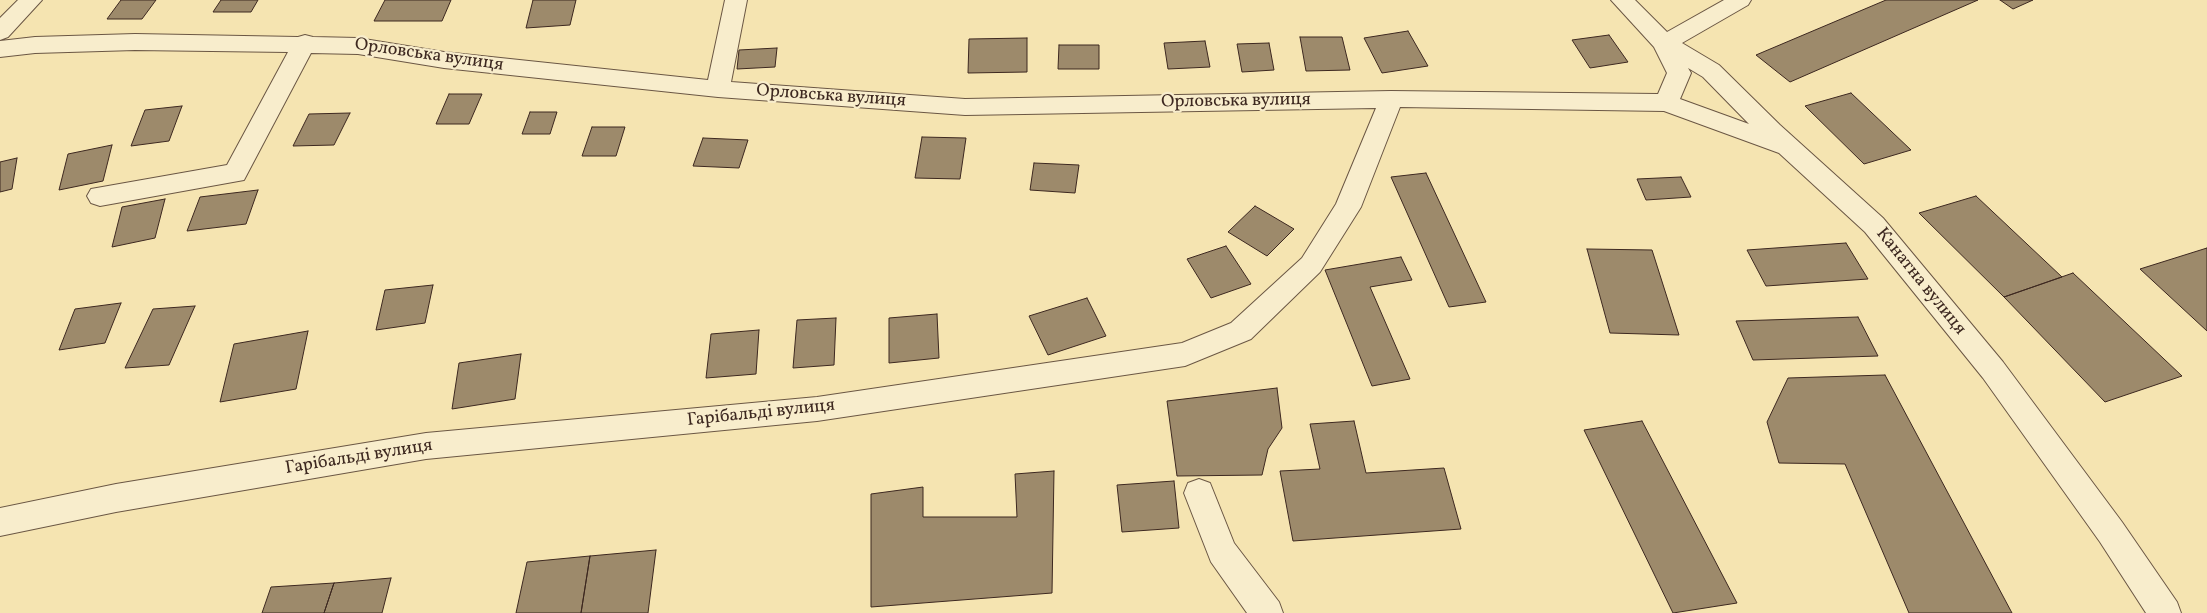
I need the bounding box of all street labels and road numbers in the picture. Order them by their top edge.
street label: Орловська вулиця [353,35,505,77]
street label: Орловська вулиця [755,81,907,113]
street label: Орловська вулиця [1161,90,1311,114]
street label: Канатна вулиця [1870,224,1970,340]
street label: Гарібальді вулиця [686,395,836,433]
street label: Гарібальді вулиця [284,436,434,480]

